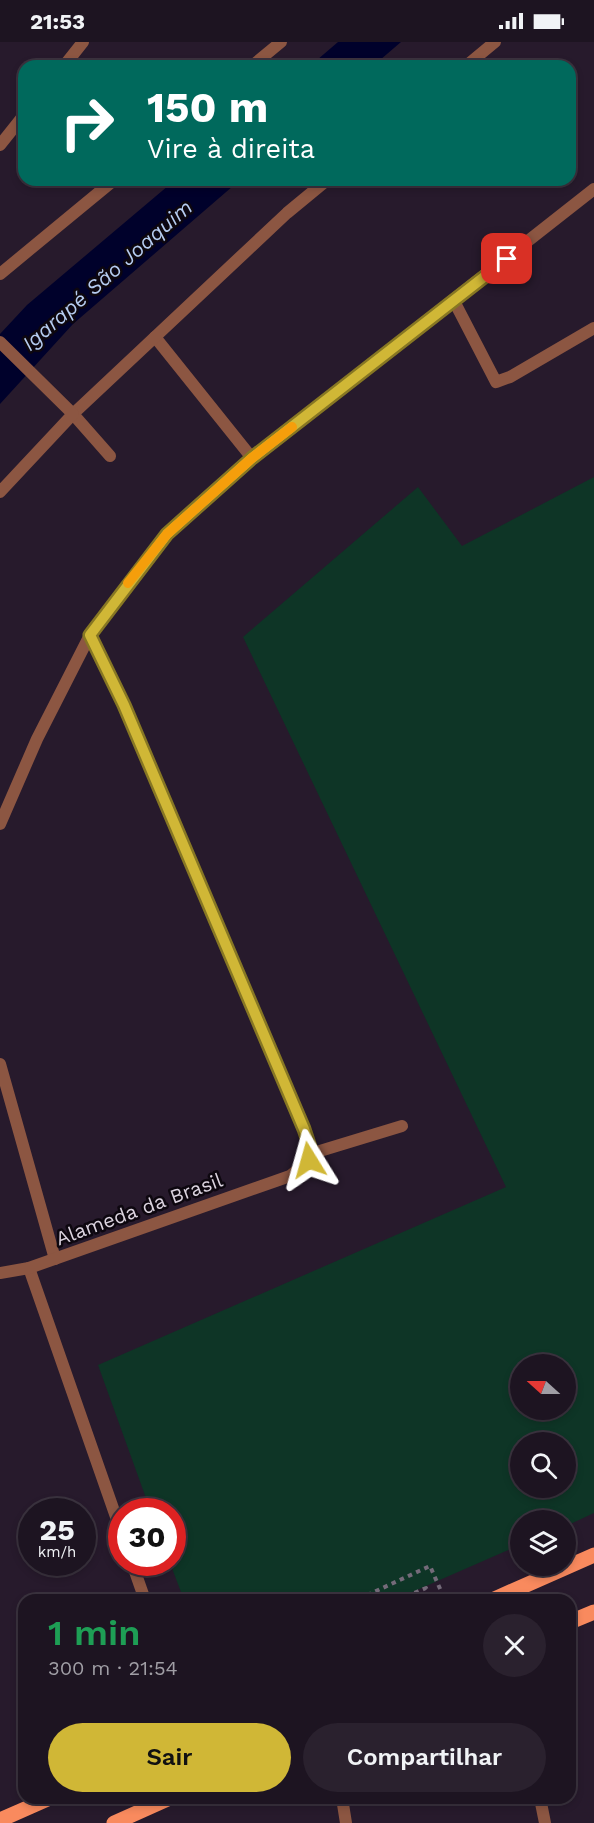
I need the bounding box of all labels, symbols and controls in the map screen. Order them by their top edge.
text: 21:53 [30,9,85,34]
text: 150 m [147,83,268,132]
icon: right [48,84,126,162]
text: Vire à direita [147,133,315,165]
water label: Igarapé São Joaquim [17,194,197,356]
pin [481,233,532,284]
icon: arrive [490,242,523,275]
position arrow [277,1128,341,1192]
street label: Alameda da Brasil [52,1168,226,1250]
north arrow [510,1354,576,1420]
map controls [510,1354,576,1576]
button: search [510,1432,576,1498]
speed limit sign: 30 [108,1498,186,1576]
button: layers [510,1510,576,1576]
text: 25 [39,1512,75,1547]
text: km/h [38,1543,76,1561]
text: 1 min [48,1612,140,1654]
button: close [483,1614,546,1677]
text: 300 m · 21:54 [48,1656,178,1680]
button: Sair [48,1723,291,1792]
button: Compartilhar [303,1723,546,1792]

